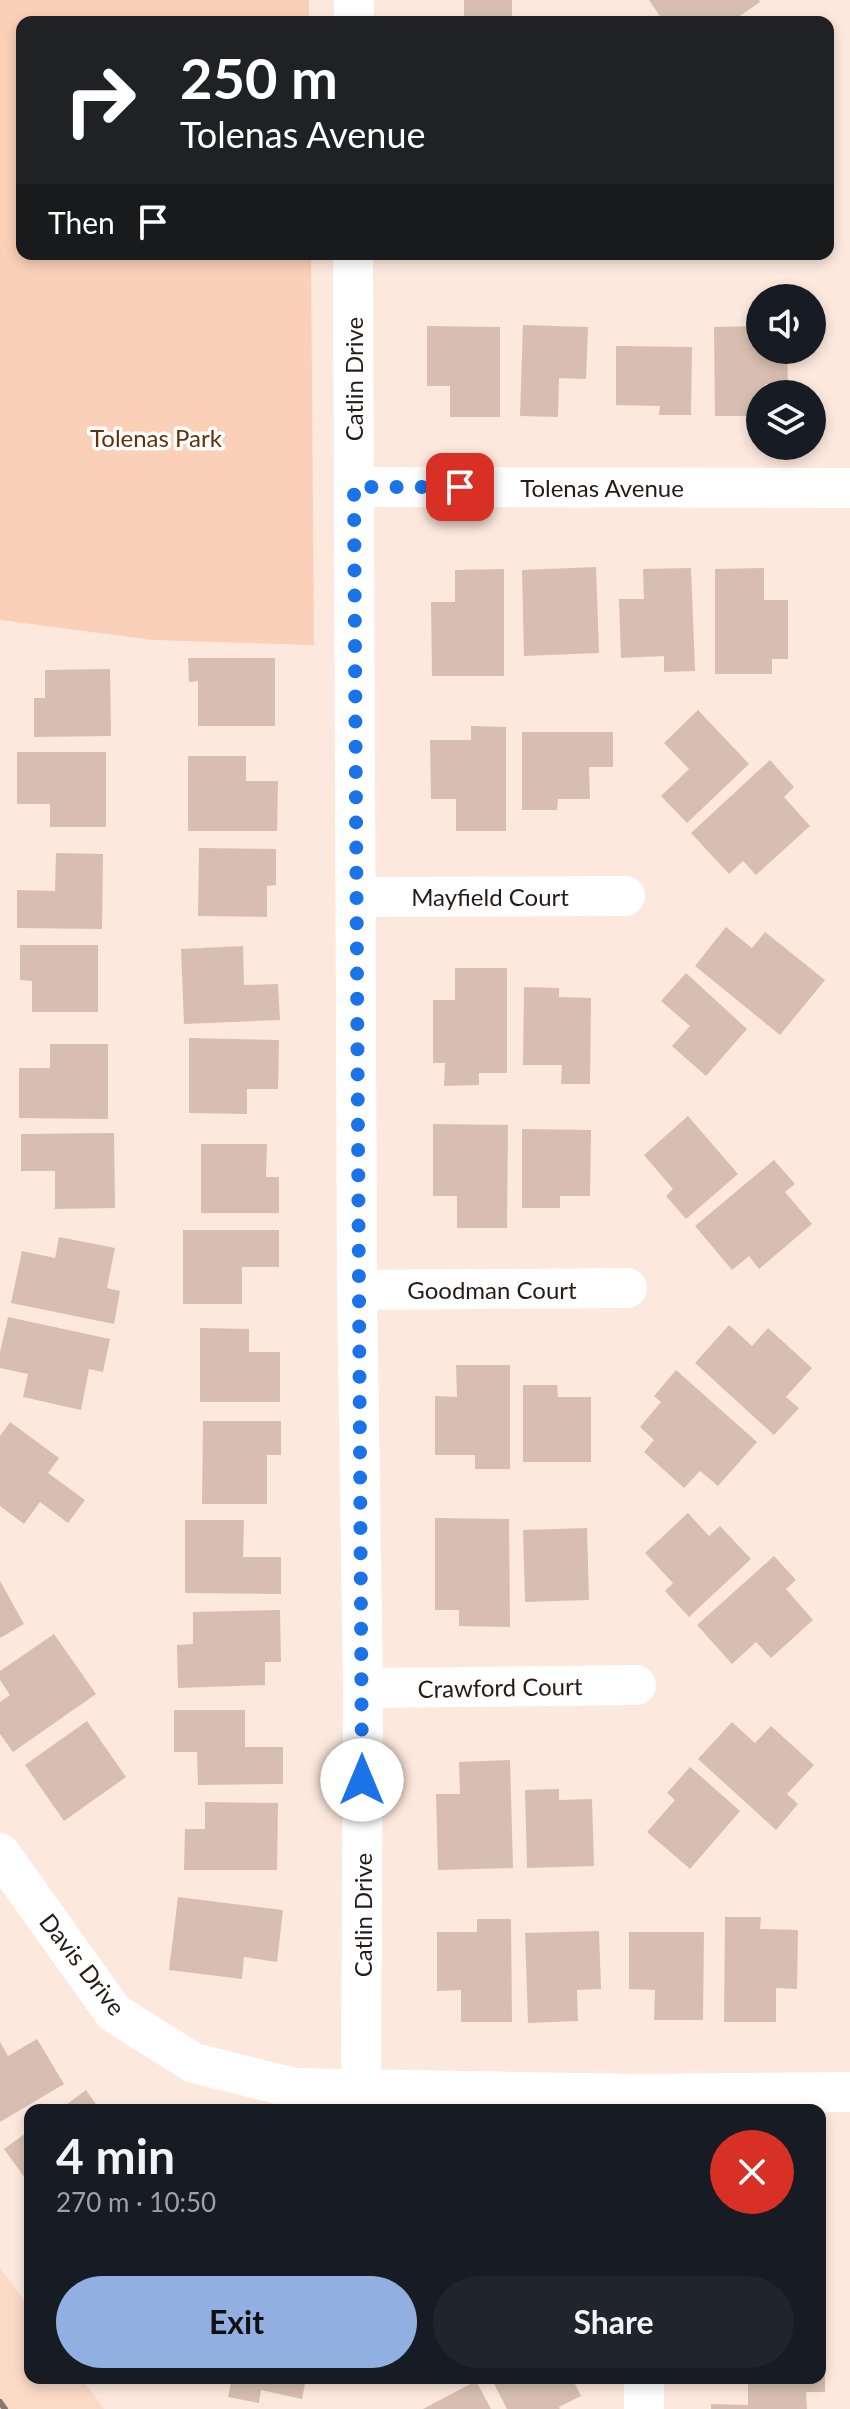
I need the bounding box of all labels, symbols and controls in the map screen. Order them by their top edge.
text: 250 m [180,44,338,111]
icon: right [48,48,152,152]
text: Tolenas Avenue [180,112,426,156]
icon: arrive [131,200,175,244]
text: Then [48,204,115,240]
map controls [746,284,826,460]
button: sound [746,284,826,364]
street label: Catlin Drive [339,317,368,441]
button: layers [746,380,826,460]
park label: Tolenas Park [90,423,223,452]
pin [426,453,494,521]
icon: arrive [438,465,482,509]
street label: Tolenas Avenue [520,473,684,502]
street label: Mayfield Court [411,882,569,911]
street label: Goodman Court [407,1275,577,1304]
street label: Crawford Court [417,1671,583,1703]
position arrow [320,1738,404,1822]
street label: Catlin Drive [348,1853,377,1977]
street label: Davis Drive [34,1907,132,2021]
text: 4 min [56,2127,175,2184]
button: close [710,2130,794,2214]
text: 270 m · 10:50 [56,2186,216,2218]
button: Exit [56,2276,417,2368]
button: Share [433,2276,794,2368]

